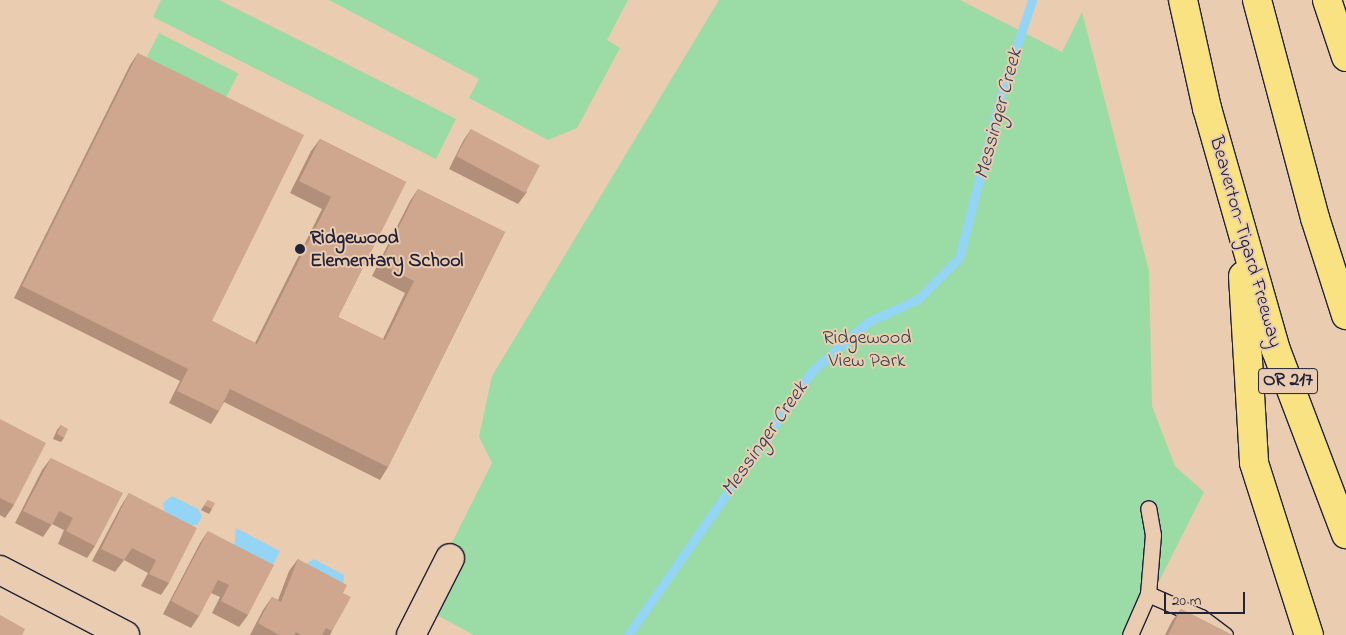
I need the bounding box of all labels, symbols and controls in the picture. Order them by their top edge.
water label: Messinger Creek [969,46,1029,182]
street label: Beaverton-Tigard Freeway [1203,133,1287,351]
place label: Ridgewood Elementary School [310,226,463,273]
marker: Ridgewood Elementary School [294,243,306,255]
park label: Ridgewood View Park [823,327,911,374]
road number: OR 217 [1258,364,1318,398]
water label: Messinger Creek [716,377,814,501]
scale bar [1166,582,1247,614]
text: 20 m [1172,590,1201,612]

